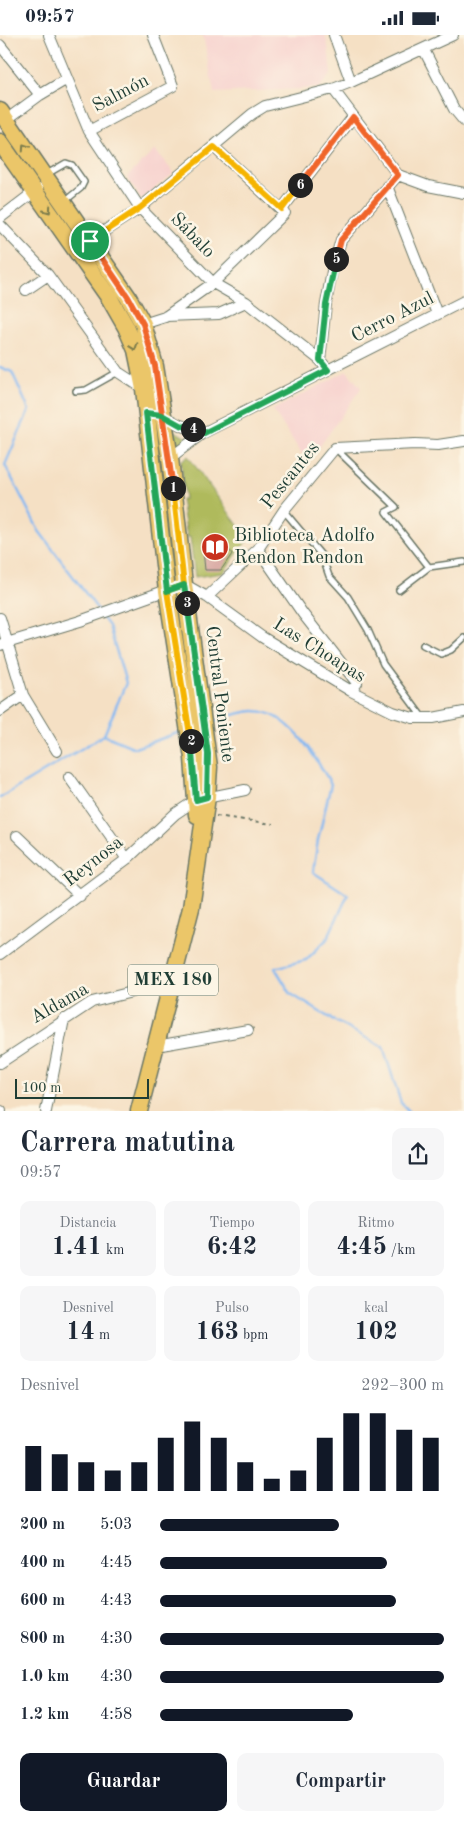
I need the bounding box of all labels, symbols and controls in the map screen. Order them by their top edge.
text: 09:57 [25,8,74,27]
street label: Salmón [90,71,152,117]
one-way arrow [22,143,31,153]
pin: 6 [288,173,312,197]
text: 6 [296,178,305,192]
one-way arrow [42,205,51,214]
street label: Sábalo [166,210,218,262]
pin [69,220,111,262]
icon: arrive [76,227,104,255]
pin: 5 [324,247,348,271]
text: 5 [332,252,341,266]
street label: Cerro Azul [349,289,437,347]
one-way arrow [128,343,138,351]
pin: 4 [180,417,206,441]
text: 4 [189,422,198,436]
street label: Pescantes [258,439,324,513]
pin: 1 [160,475,186,501]
text: 1 [169,481,178,495]
place label: Biblioteca Adolfo Rendon Rendon [234,527,375,568]
library icon: Biblioteca Adolfo Rendon Rendon [200,532,230,562]
pin: 3 [174,591,200,615]
text: 3 [183,596,192,610]
street label: Las Choapas [269,615,369,687]
street label: Central Poniente [201,625,237,763]
pin: 2 [178,729,204,753]
text: 2 [187,734,196,748]
street label: Reynosa [61,833,128,891]
road number: MEX 180 [128,965,218,995]
street label: Aldama [28,980,93,1028]
scale bar [15,1076,149,1099]
text: 100 m [22,1081,61,1095]
button: share [392,1128,444,1180]
text: Carrera matutina [20,1130,235,1158]
text: 09:57 [20,1165,62,1181]
text: Distancia [60,1216,116,1230]
text: Tiempo [209,1216,255,1230]
text: Ritmo [358,1216,394,1230]
text: 1.41 [52,1235,102,1260]
text: 6:42 [207,1235,257,1260]
text: 4:45 [336,1235,387,1260]
text: km [102,1243,124,1257]
text: /km [387,1243,416,1257]
text: Desnivel [62,1301,114,1315]
text: Pulso [215,1301,249,1315]
text: kcal [364,1301,388,1315]
text: 14 [66,1320,95,1345]
text: 163 [196,1320,239,1345]
text: 102 [354,1320,398,1345]
text: m [95,1328,110,1342]
text: bpm [239,1328,268,1342]
text: Desnivel [20,1378,79,1394]
text: 292–300 m [361,1378,444,1394]
text: 200 m [20,1517,65,1533]
text: 5:03 [100,1517,132,1533]
text: 400 m [20,1555,65,1571]
text: 4:45 [100,1555,132,1571]
text: 600 m [20,1593,65,1609]
text: 4:43 [100,1593,132,1609]
text: 800 m [20,1631,65,1647]
text: 4:30 [100,1631,132,1647]
text: 1.0 km [20,1669,69,1685]
text: 4:30 [100,1669,132,1685]
text: 1.2 km [20,1707,69,1723]
text: 4:58 [100,1707,132,1723]
button: Guardar [20,1753,227,1811]
button: Compartir [237,1753,444,1811]

